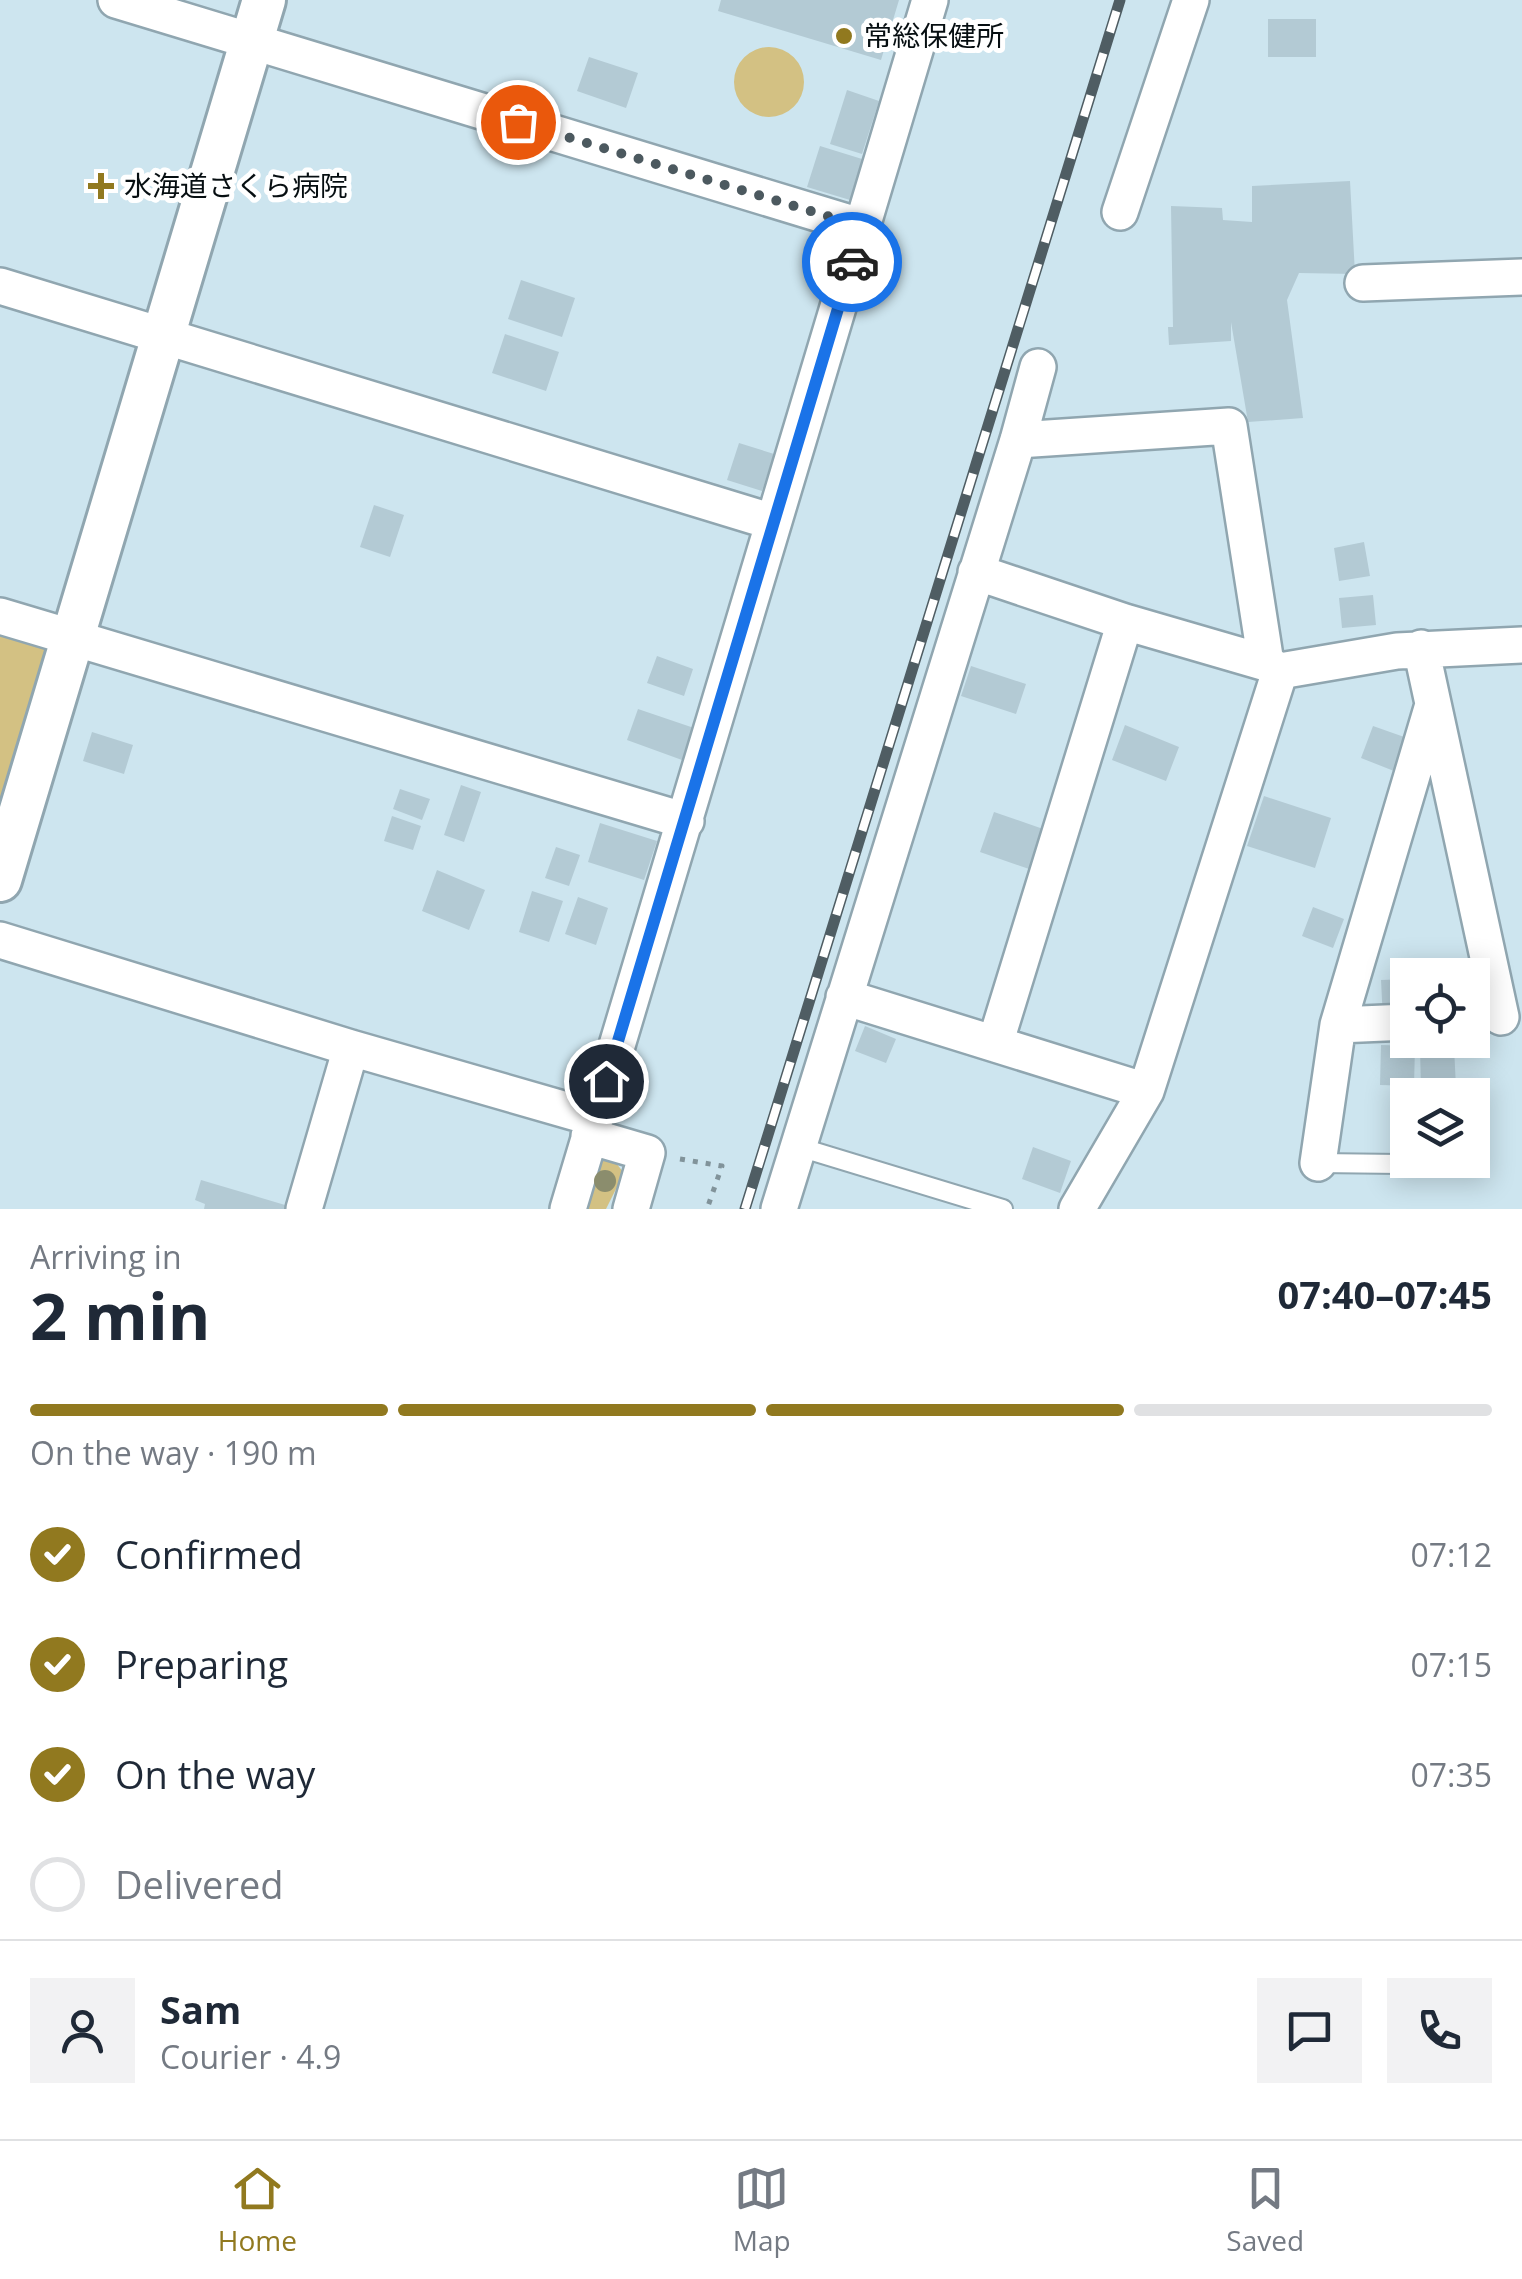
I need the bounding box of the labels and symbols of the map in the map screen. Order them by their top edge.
place label: 常総保健所 [864,16,1004,54]
marker: 常総保健所 [833,25,855,47]
pin [476,80,561,165]
place label: 水海道さくら病院 [124,166,348,204]
marker: 水海道さくら病院 [88,173,114,199]
courier [802,212,902,312]
pin [564,1039,649,1124]

